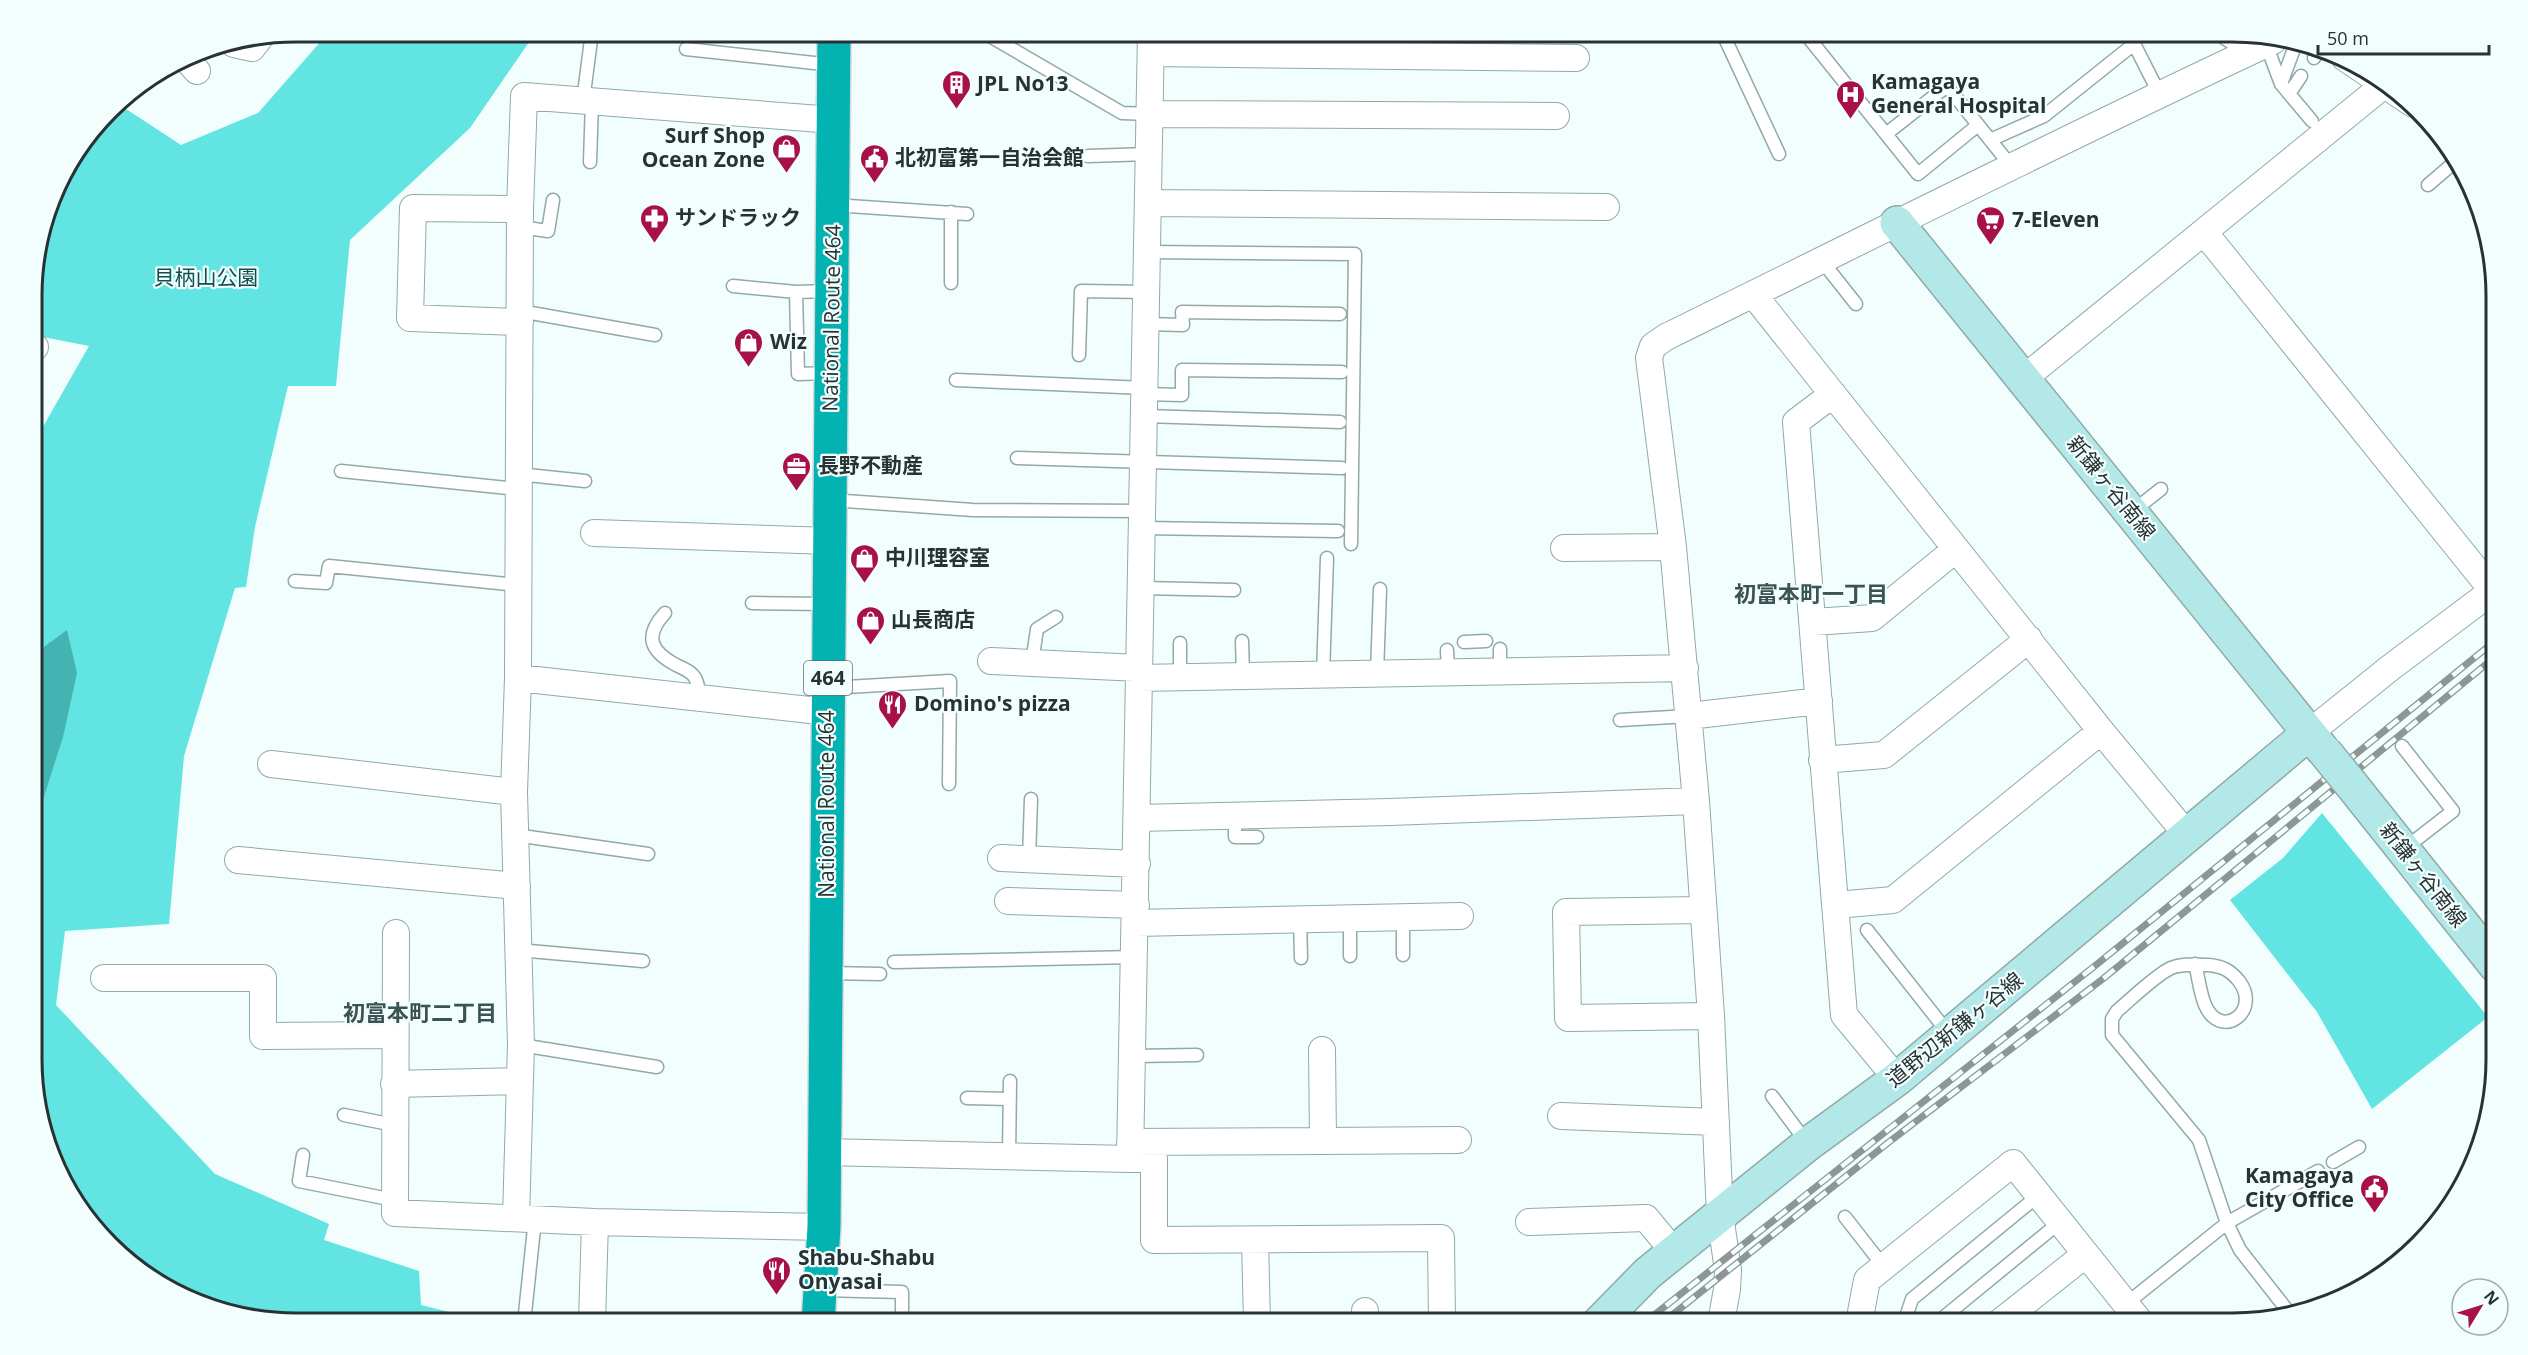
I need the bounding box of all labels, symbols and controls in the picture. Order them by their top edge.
scale bar [2318,18,2489,56]
text: 50 m [2327,26,2369,50]
place label: Kamagaya General Hospital [1871,67,2046,119]
building icon: JPL No13 [940,68,972,110]
place label: JPL No13 [975,69,1069,97]
hospital icon: Kamagaya General Hospital [1834,78,1866,120]
place label: Surf Shop Ocean Zone [642,121,765,173]
shop icon: Surf Shop Ocean Zone [770,132,802,174]
public building icon: 北初富第一自治会館 [858,142,890,184]
place label: 北初富第一自治会館 [895,143,1084,171]
pharmacy icon: サンドラック [638,202,670,244]
place label: サンドラック [675,203,801,231]
supermarket icon: 7-Eleven [1975,204,2007,246]
place label: 7-Eleven [2012,205,2100,233]
street label: National Route 464 [815,224,847,412]
park label: 貝柄山公園 [154,263,259,291]
shop icon: Wiz [733,326,765,368]
place label: Wiz [770,327,807,355]
street label: 新鎌ヶ谷南線 [2061,430,2162,545]
office icon: 長野不動産 [781,450,813,492]
place label: 長野不動産 [818,451,923,479]
shop icon: 中川理容室 [848,542,880,584]
place label: 中川理容室 [885,543,990,571]
district label: 初富本町一丁目 [1734,578,1888,608]
shop icon: 山長商店 [854,604,886,646]
place label: 山長商店 [891,605,975,633]
road number: 464 [804,661,852,695]
restaurant icon: Domino's pizza [877,688,909,730]
place label: Domino's pizza [914,689,1071,717]
street label: National Route 464 [812,710,840,898]
street label: 新鎌ヶ谷南線 [2374,816,2474,933]
street label: 道野辺新鎌ヶ谷線 [1880,965,2028,1093]
district label: 初富本町二丁目 [343,997,497,1027]
place label: Kamagaya City Office [2245,1161,2354,1213]
public building icon: Kamagaya City Office [2359,1172,2391,1214]
place label: Shabu-Shabu Onyasai [798,1243,935,1295]
restaurant icon: Shabu-Shabu Onyasai [761,1254,793,1296]
north arrow [2450,1277,2510,1337]
text: N [2479,1286,2504,1310]

